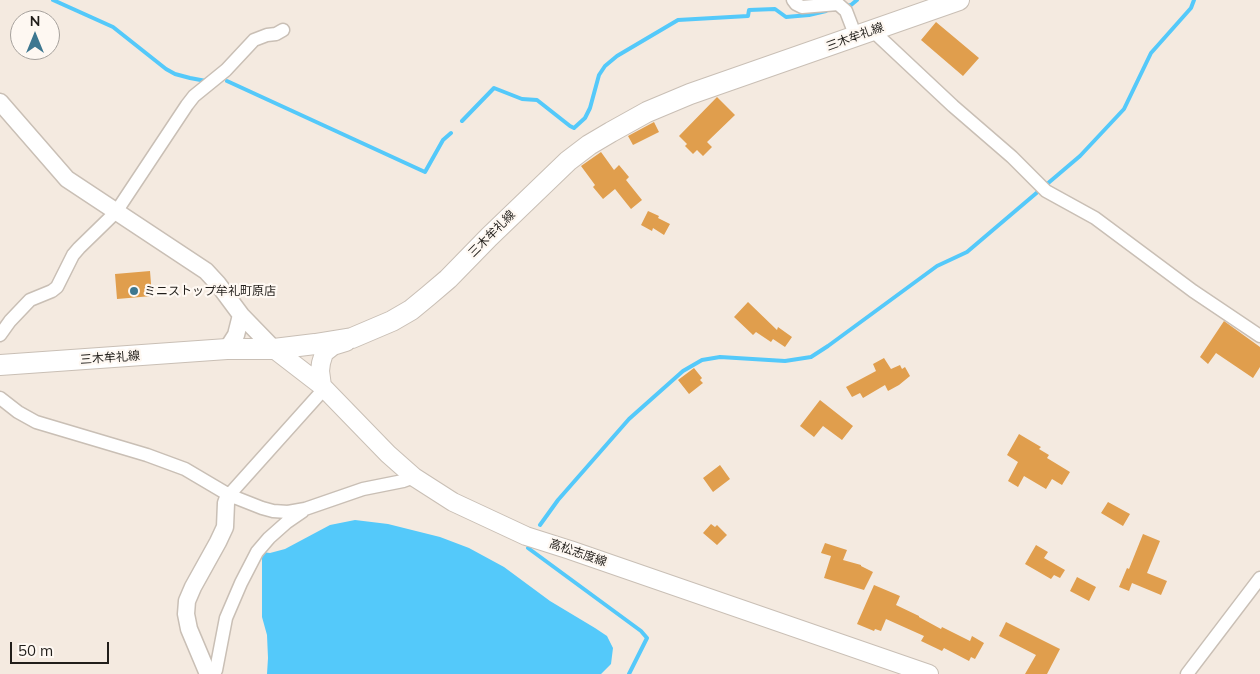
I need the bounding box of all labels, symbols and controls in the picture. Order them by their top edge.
north arrow [10,10,60,60]
text: N [30,12,40,30]
street label: 三木牟礼線 [824,20,886,54]
street label: 三木牟礼線 [466,208,518,260]
place label: ミニストップ牟礼町原店 [144,284,276,298]
marker: ミニストップ牟礼町原店 [128,285,140,297]
street label: 三木牟礼線 [80,349,140,367]
street label: 高松志度線 [547,536,609,570]
scale bar [12,632,111,664]
text: 50 m [18,641,53,660]

